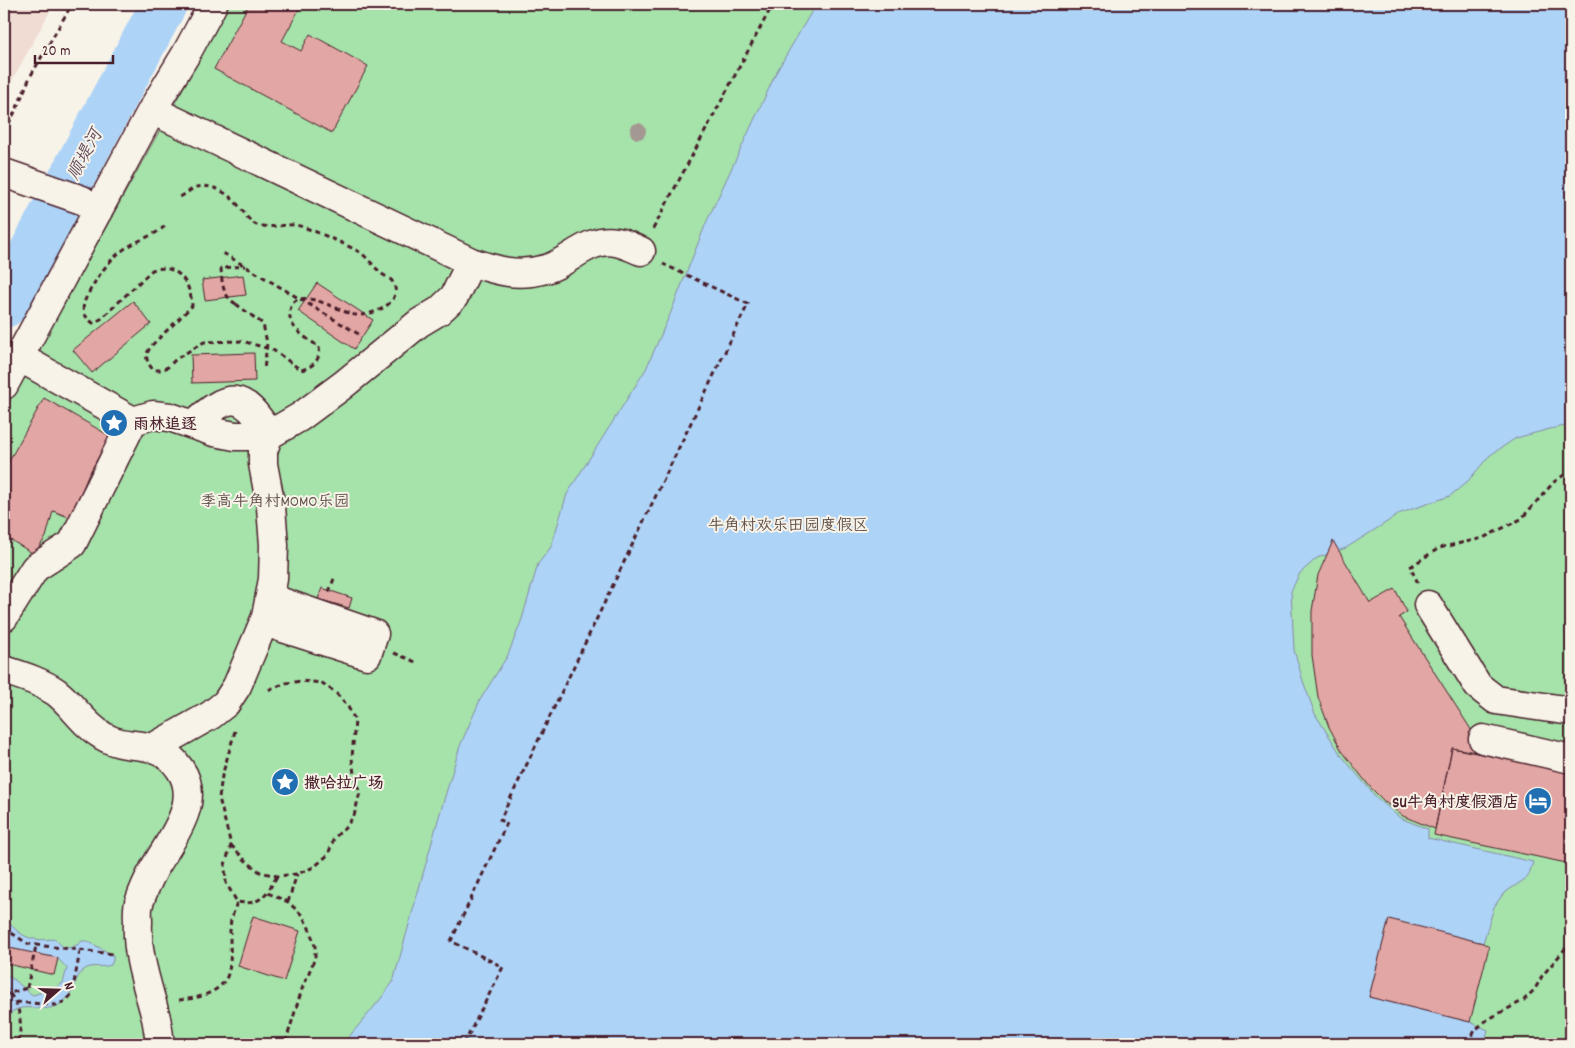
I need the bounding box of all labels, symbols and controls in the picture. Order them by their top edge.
scale bar [35,32,112,64]
text: 20 m [42,41,70,63]
water label: 顺堤河 [62,123,111,185]
place icon: 雨林追逐 [99,408,129,438]
place label: 雨林追逐 [133,414,197,437]
park label: 季高牛角村MOMO乐园 [200,491,350,514]
park label: 牛角村欢乐田园度假区 [708,515,868,538]
place icon: 撒哈拉广场 [270,767,300,797]
place label: 撒哈拉广场 [304,773,384,796]
hotel icon: SU牛角村度假酒店 [1523,786,1553,816]
place label: SU牛角村度假酒店 [1392,792,1519,815]
north arrow [32,966,82,1016]
text: N [58,980,79,993]

